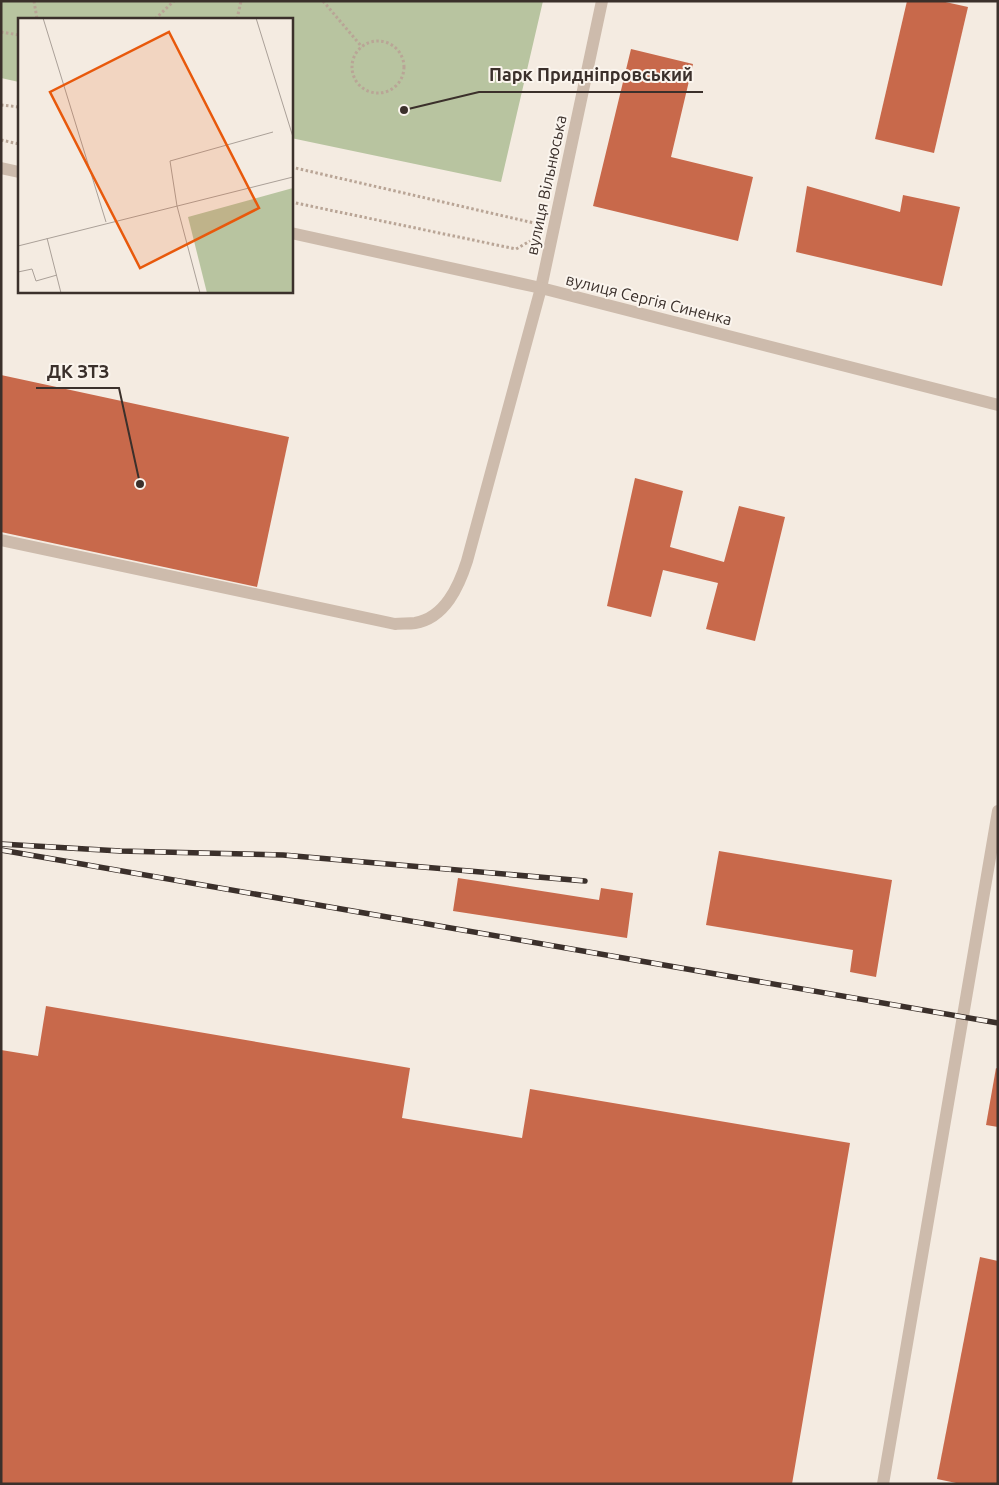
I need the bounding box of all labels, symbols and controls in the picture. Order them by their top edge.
inset map [18,18,292,292]
callout: Парк Придніпровський [479,59,703,92]
text: Парк Придніпровський [489,64,693,84]
street label: вулиця Вільнюська [522,113,570,257]
street label: вулиця Сергія Синенка [564,270,734,328]
callout: ДК ЗТЗ [36,355,119,388]
text: ДК ЗТЗ [47,361,109,381]

